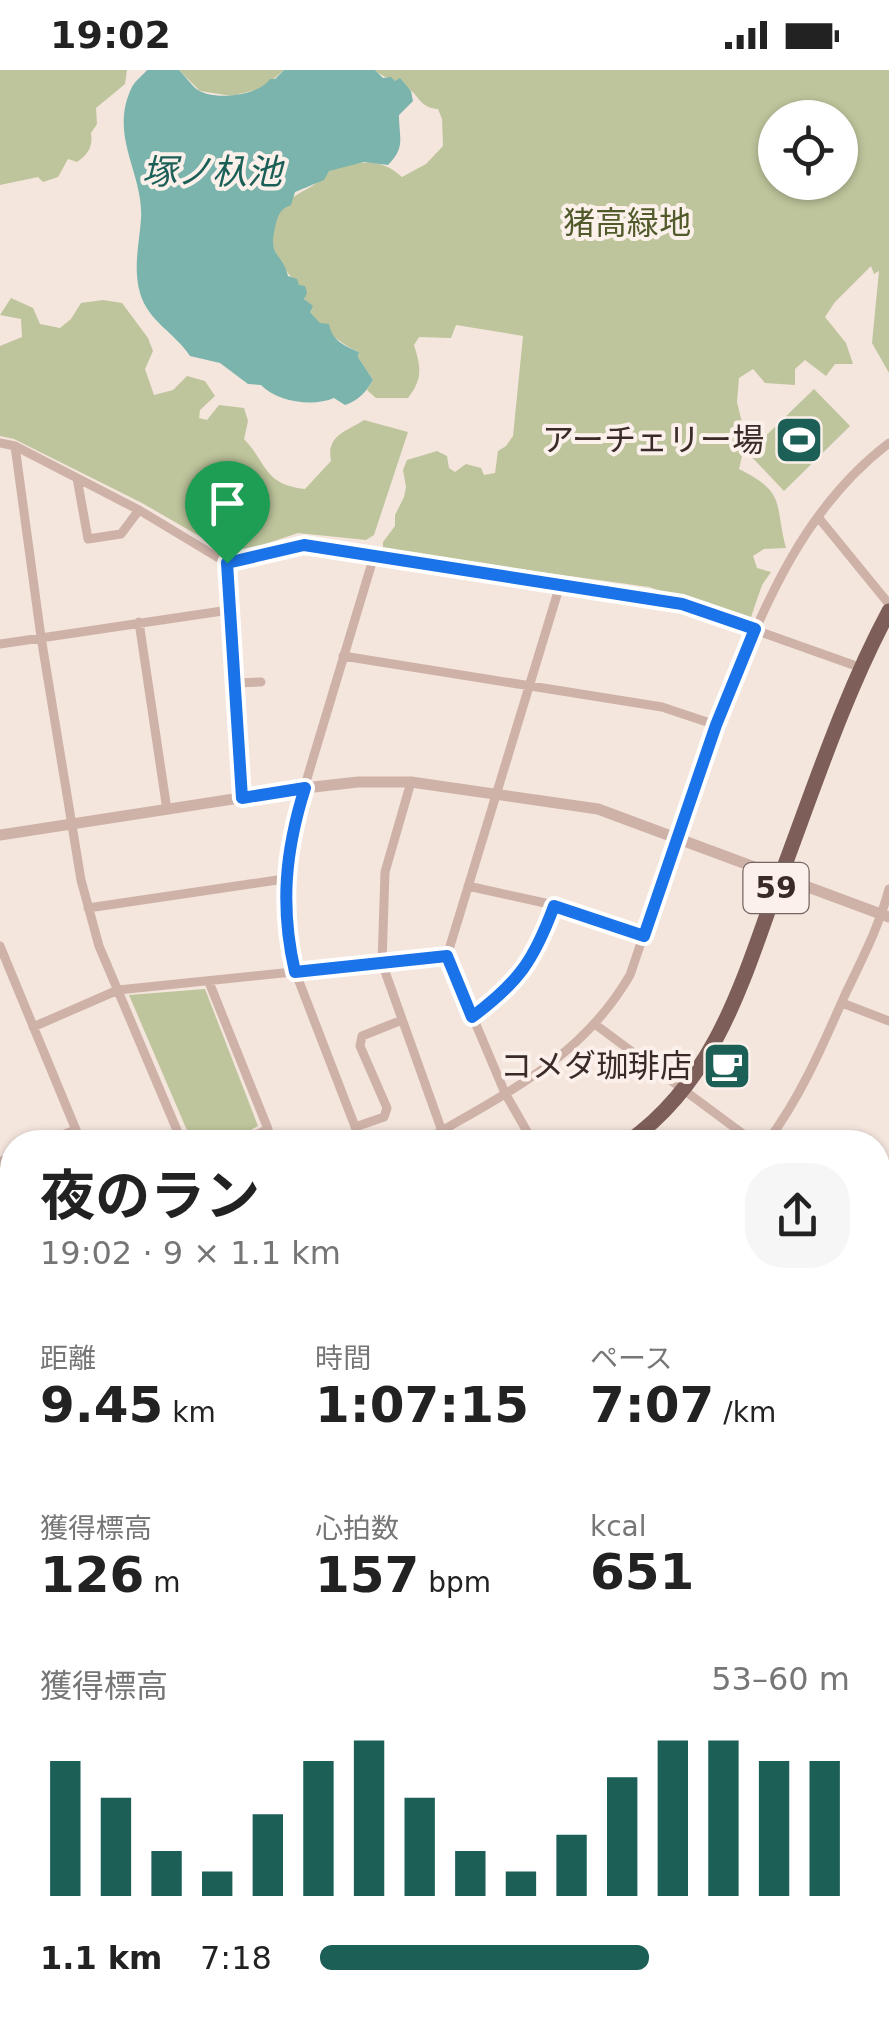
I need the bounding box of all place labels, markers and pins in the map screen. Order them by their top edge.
sports icon: アーチェリー場 [773,414,825,466]
place label: アーチェリー場 [542,421,764,459]
pin [185,461,270,564]
cafe icon: コメダ珈琲店 [701,1040,753,1092]
place label: コメダ珈琲店 [500,1047,692,1085]

